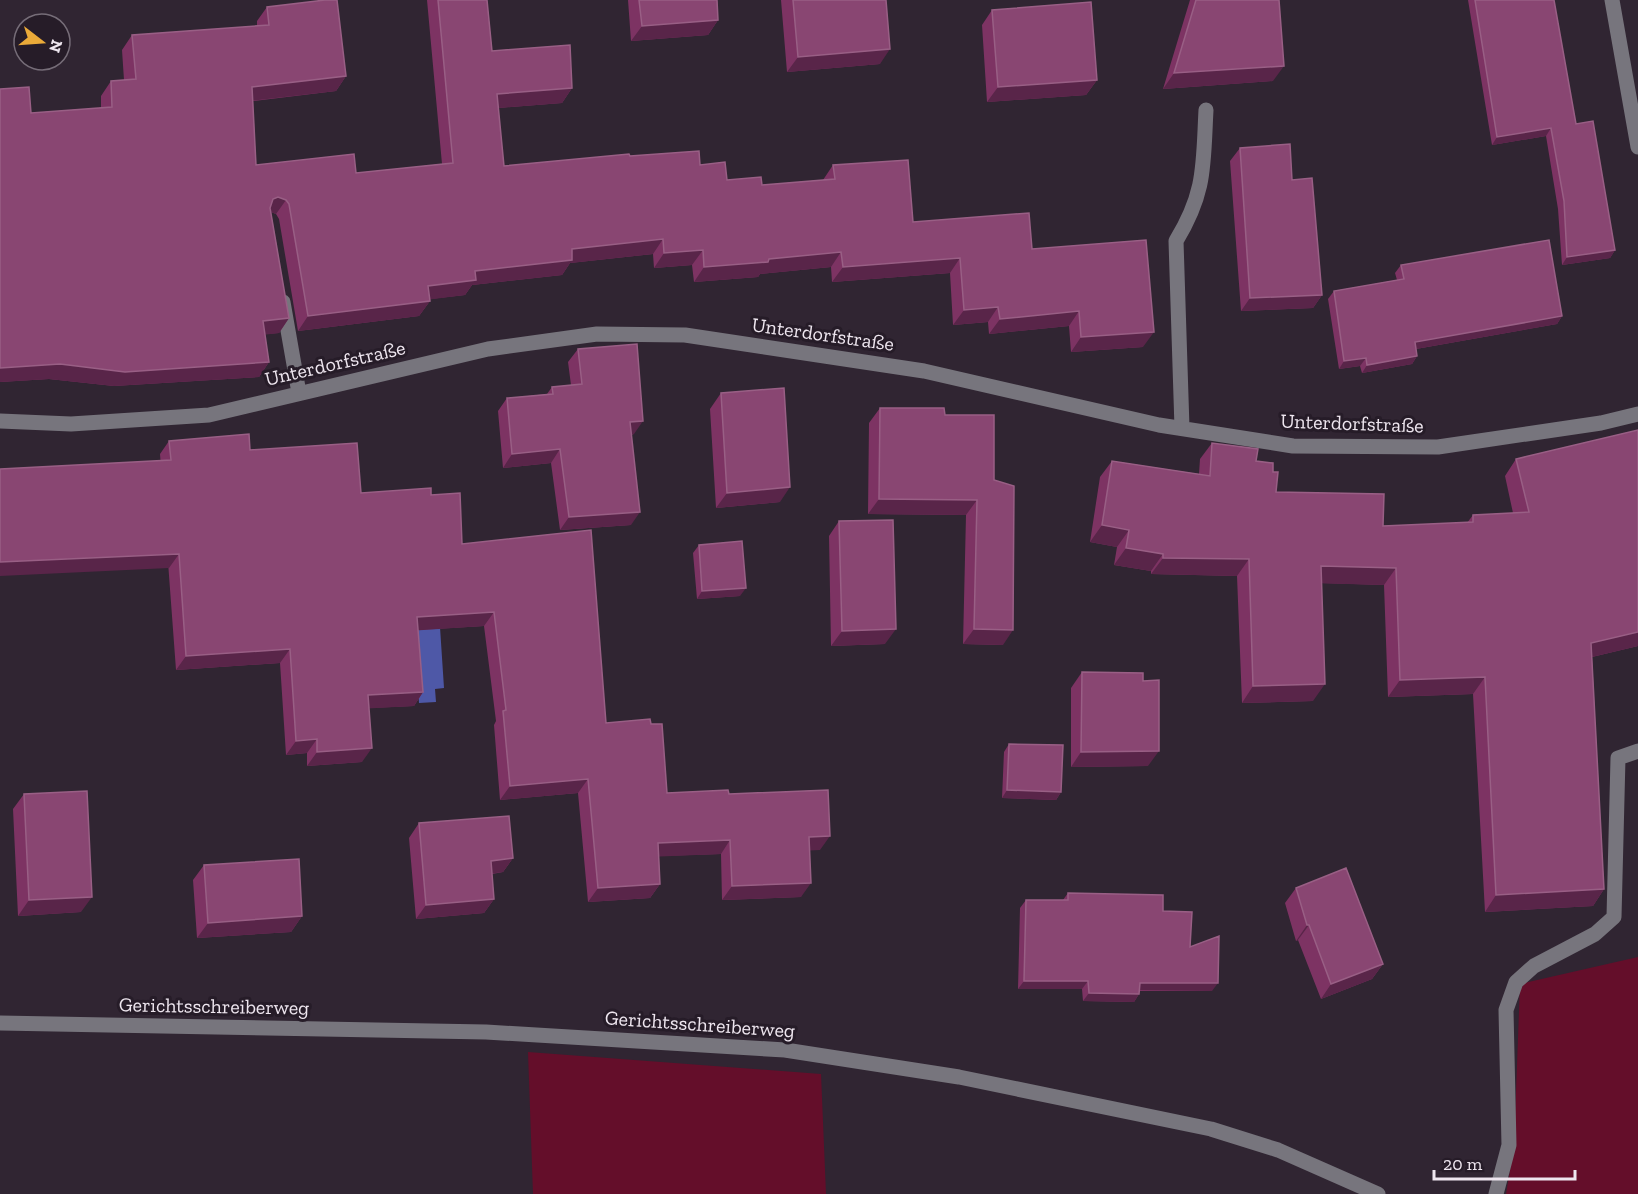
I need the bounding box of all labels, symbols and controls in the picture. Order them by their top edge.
north arrow [12,12,72,72]
text: N [45,38,67,55]
street label: Unterdorfstraße [750,312,896,356]
street label: Unterdorfstraße [263,335,407,391]
street label: Unterdorfstraße [1280,409,1424,437]
street label: Gerichtsschreiberweg [119,992,309,1020]
street label: Gerichtsschreiberweg [604,1005,796,1043]
scale bar [1434,1143,1575,1181]
text: 20 m [1443,1153,1483,1175]

